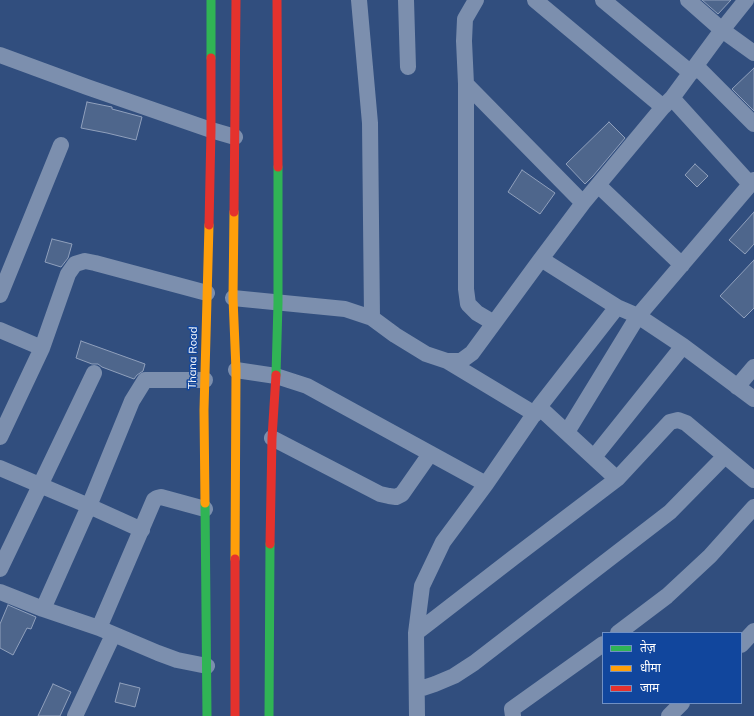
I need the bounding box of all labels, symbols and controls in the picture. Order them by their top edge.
street label: Thana Road [186,327,200,389]
legend [602,632,742,704]
text: तेज़ [640,640,656,655]
text: धीमा [640,660,661,675]
text: जाम [640,680,659,695]

